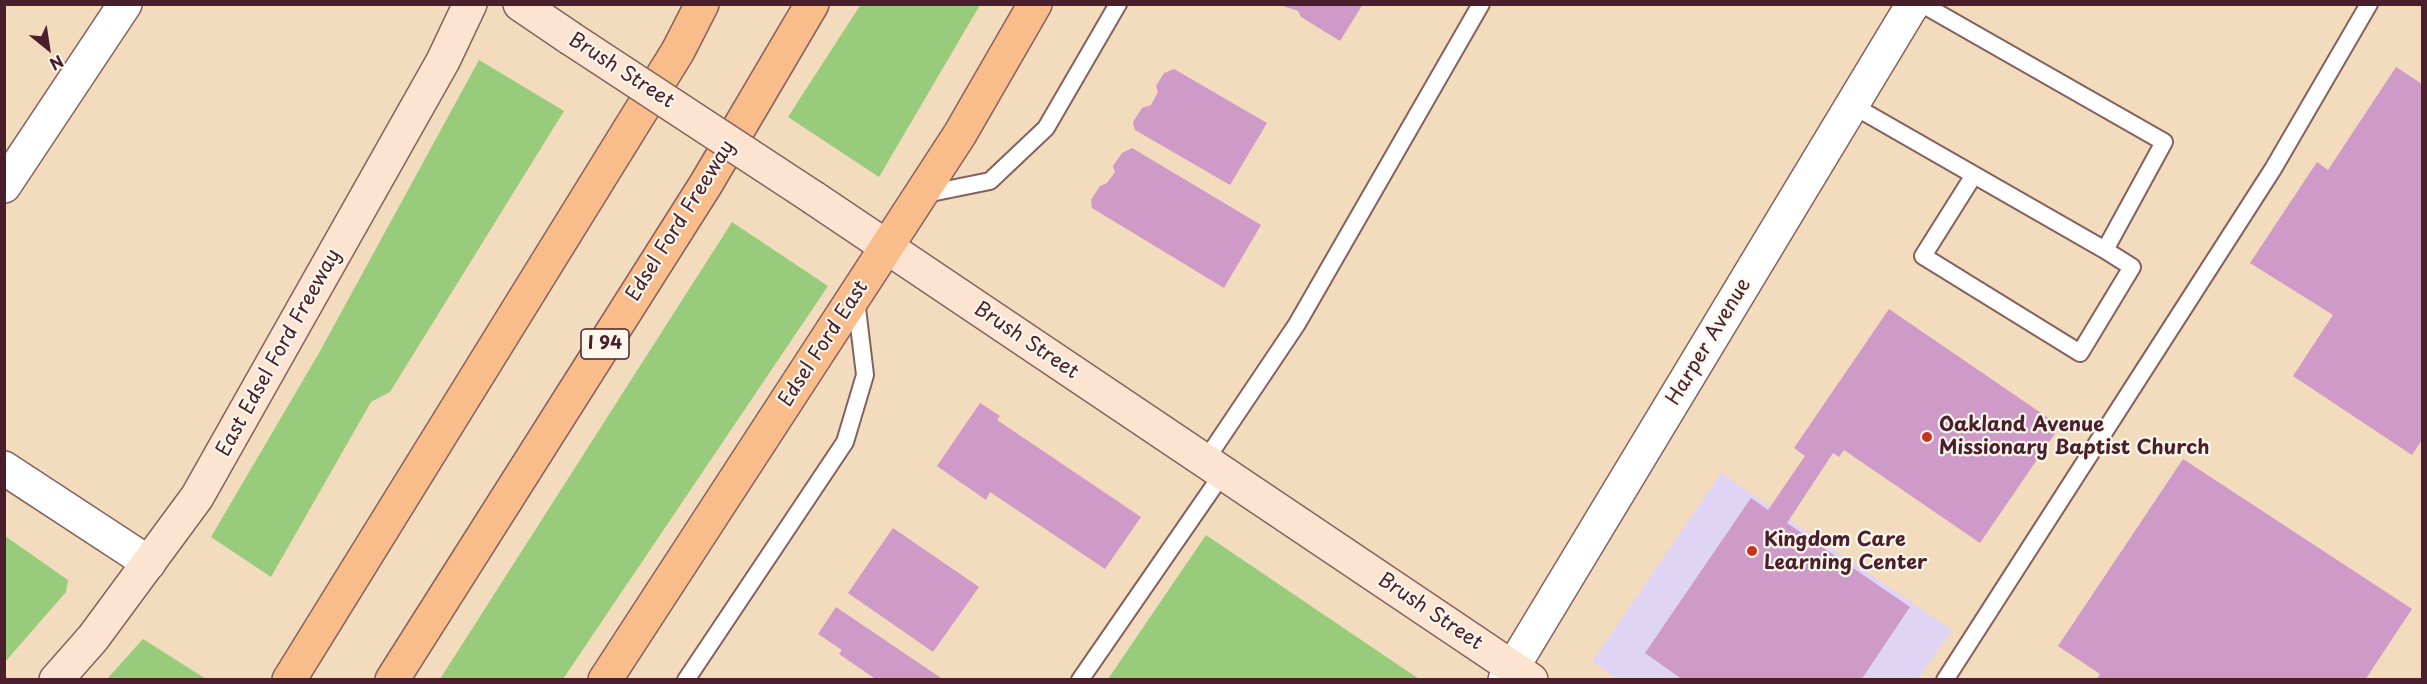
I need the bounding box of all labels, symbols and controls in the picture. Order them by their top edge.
north arrow [18,18,78,78]
street label: Brush Street [564,28,678,114]
text: N [46,50,68,77]
street label: Edsel Ford Freeway [622,136,740,306]
street label: East Edsel Ford Freeway [212,245,346,461]
street label: Harper Avenue [1662,274,1756,410]
street label: Edsel Ford East [774,276,874,412]
street label: Brush Street [969,297,1083,385]
road number: I 94 [581,329,629,359]
place label: Oakland Avenue Missionary Baptist Church [1939,413,2209,460]
marker: Oakland Avenue Missionary Baptist Church [1920,430,1934,444]
place label: Kingdom Care Learning Center [1764,528,1927,575]
marker: Kingdom Care Learning Center [1745,544,1759,558]
street label: Brush Street [1373,568,1487,656]

